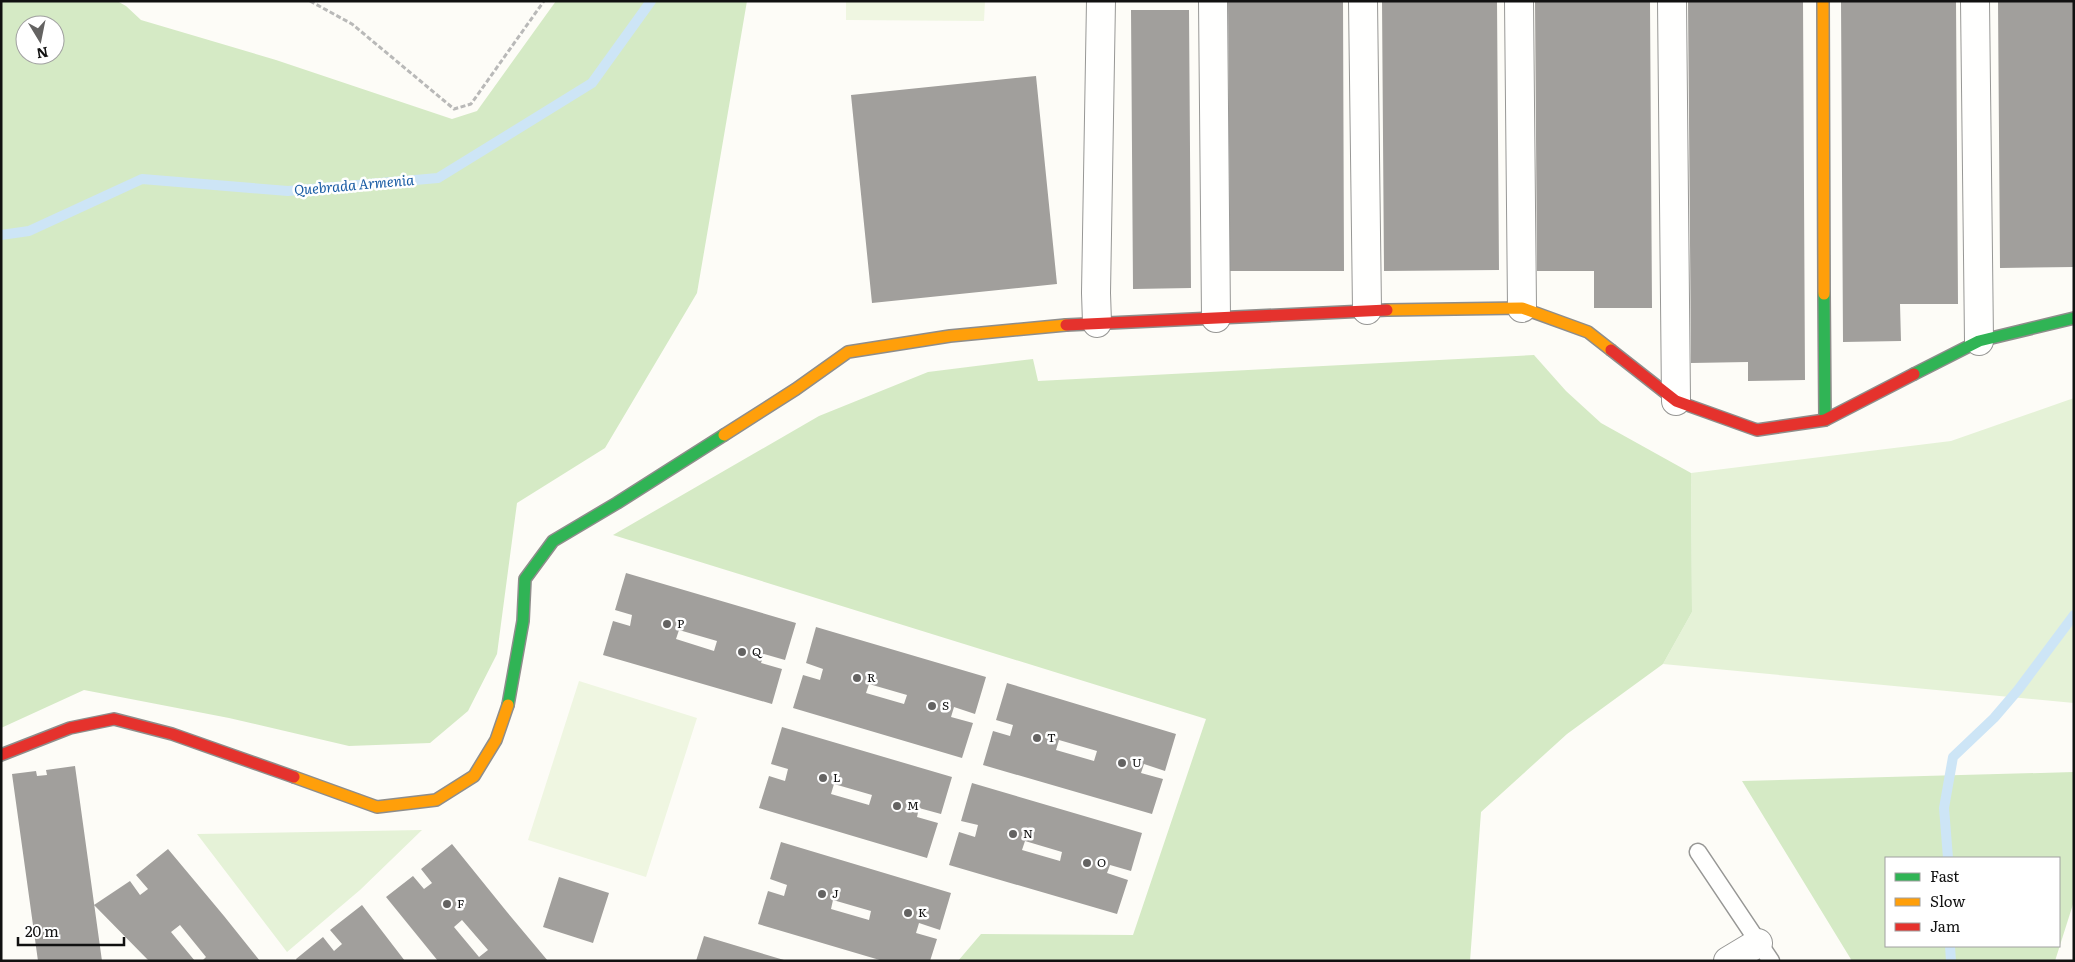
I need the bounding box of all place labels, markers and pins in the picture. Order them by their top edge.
place label: P [677,614,684,632]
marker: P [661,618,673,630]
place label: Q [752,642,763,660]
marker: Q [736,646,748,658]
place label: R [867,668,876,686]
marker: R [851,672,863,684]
place label: S [942,696,949,714]
marker: S [926,700,938,712]
place label: T [1047,728,1056,746]
marker: T [1031,732,1043,744]
place label: U [1132,753,1142,771]
marker: U [1116,757,1128,769]
place label: L [833,768,841,786]
marker: L [817,772,829,784]
place label: M [907,796,919,814]
marker: M [891,800,903,812]
place label: N [1023,824,1033,842]
marker: N [1007,828,1019,840]
place label: O [1097,853,1106,871]
marker: O [1081,857,1093,869]
place label: J [832,884,839,902]
marker: J [816,888,828,900]
place label: F [457,894,464,912]
marker: F [441,898,453,910]
place label: K [918,903,927,921]
marker: K [902,907,914,919]

